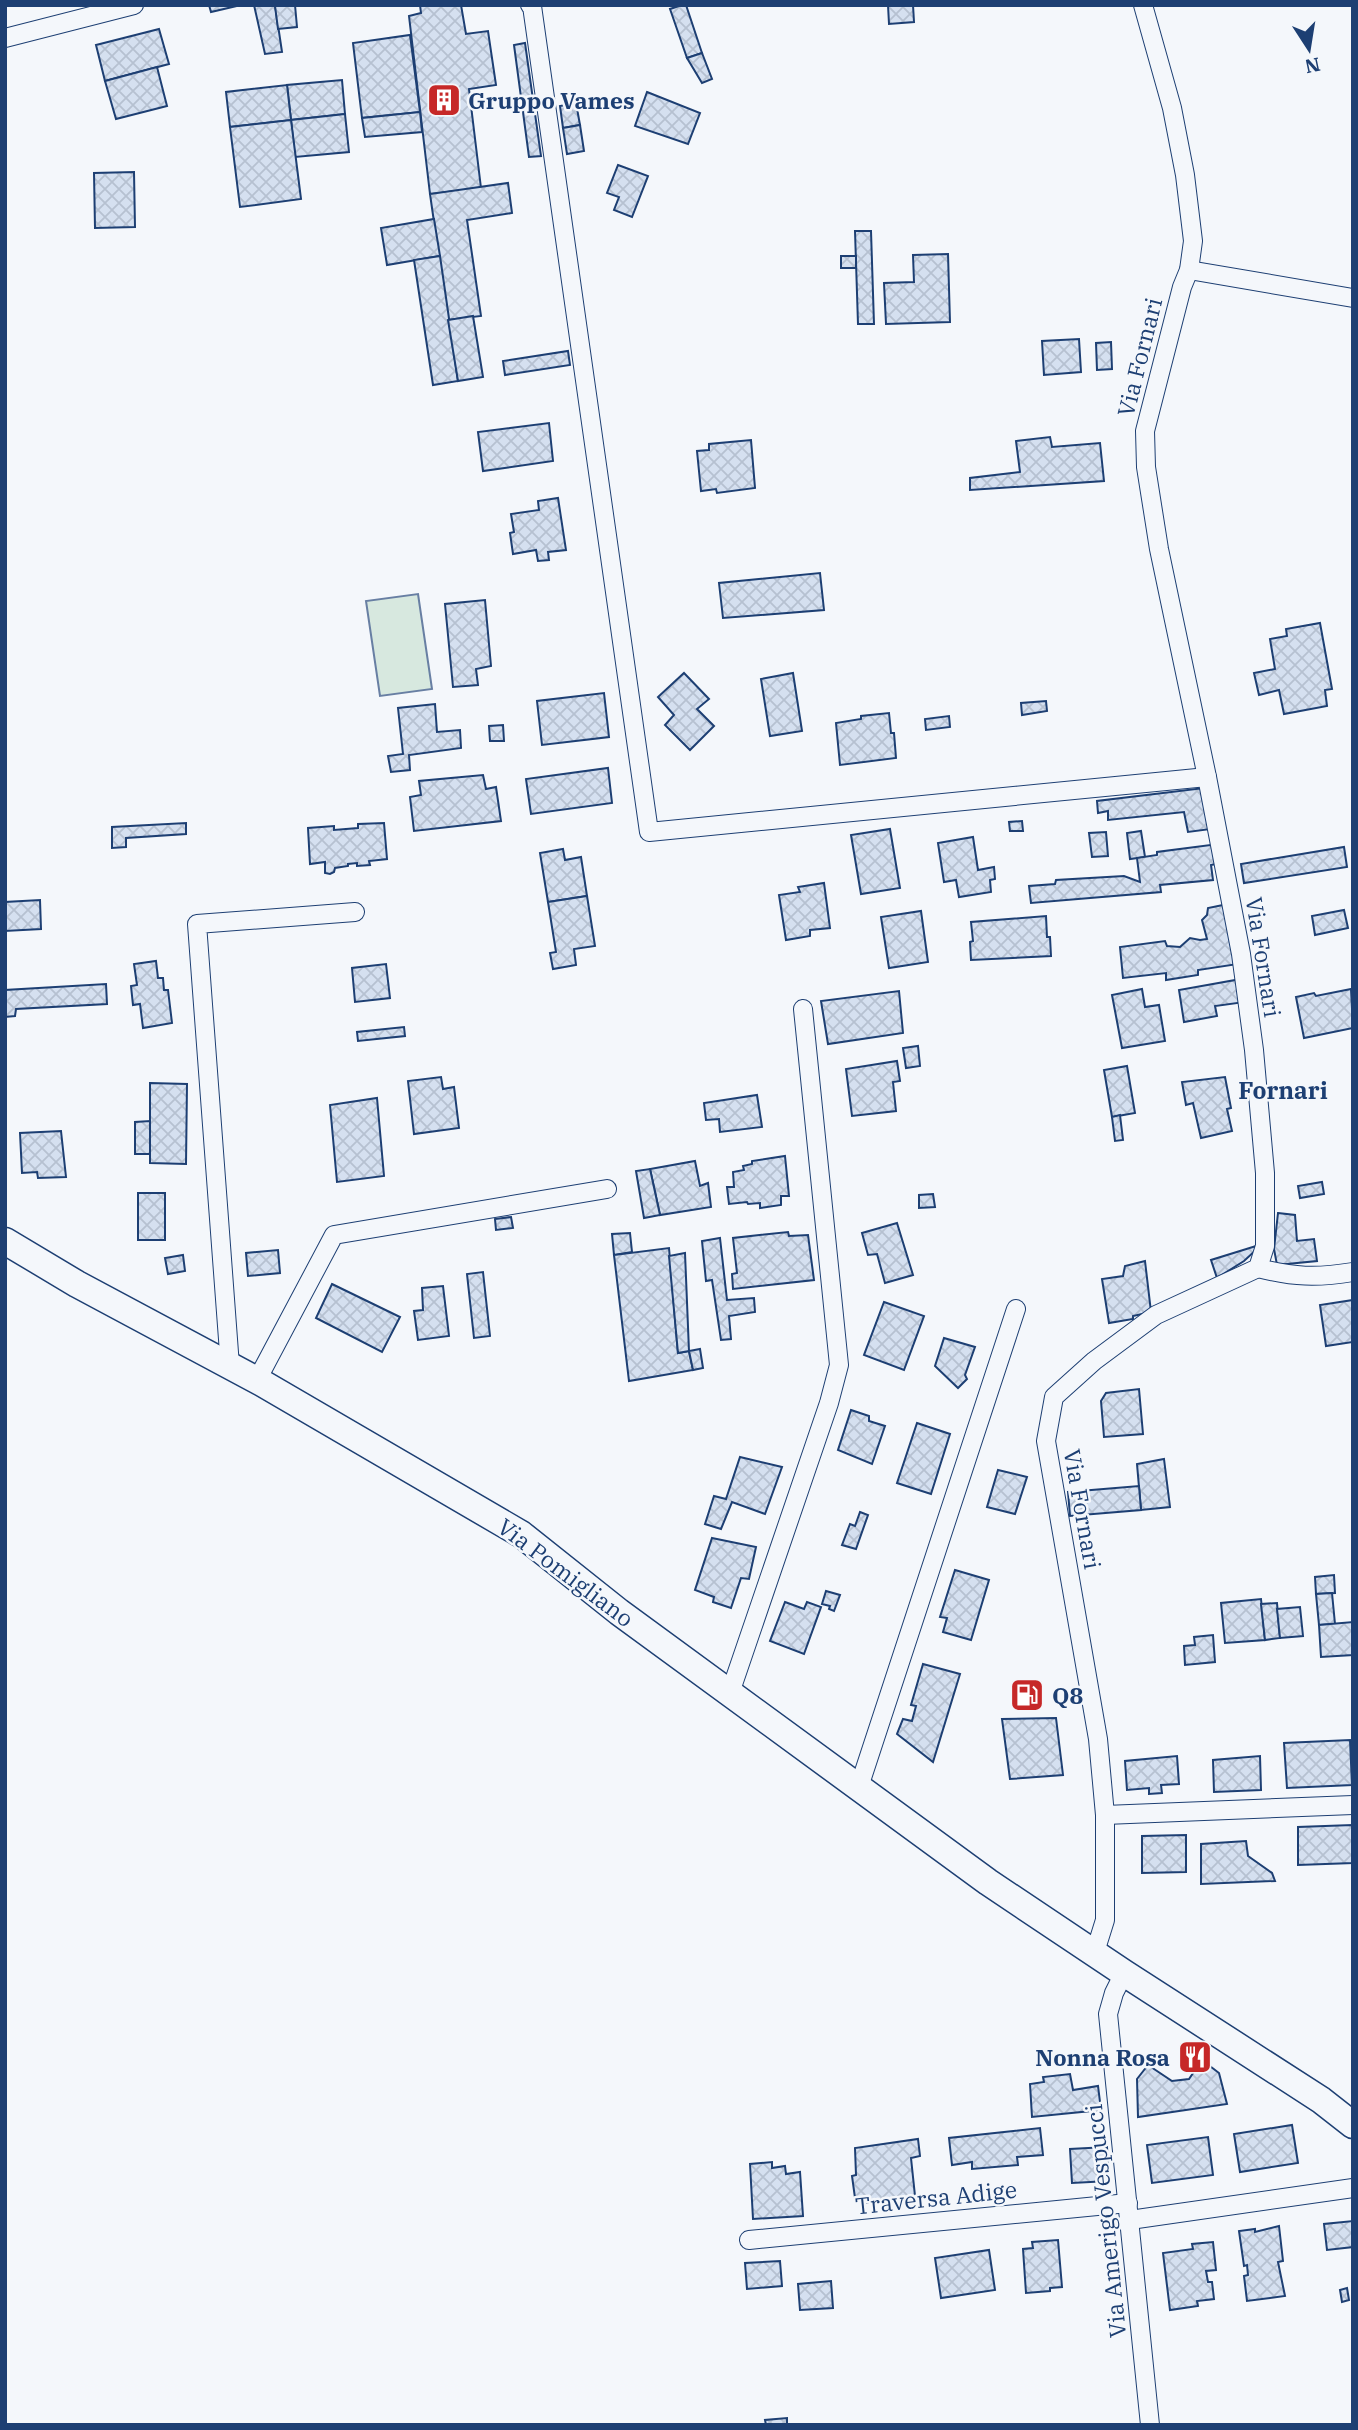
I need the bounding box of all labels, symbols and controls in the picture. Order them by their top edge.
north arrow [1274,14,1344,84]
text: N [1303,52,1322,79]
building icon: Gruppo Vames [425,81,463,119]
place label: Gruppo Vames [468,85,635,115]
street label: Via Fornari [1110,295,1168,419]
street label: Via Fornari [1240,895,1288,1019]
district label: Fornari [1238,1074,1328,1106]
street label: Via Fornari [1058,1447,1108,1571]
street label: Via Pomigliano [492,1511,640,1633]
fuel station icon: Q8 [1008,1676,1046,1714]
place label: Q8 [1052,1680,1083,1710]
restaurant icon: Nonna Rosa [1176,2038,1214,2076]
place label: Nonna Rosa [1035,2042,1170,2072]
street label: Via Amerigo Vespucci [1078,2103,1132,2339]
street label: Traversa Adige [854,2174,1018,2220]

